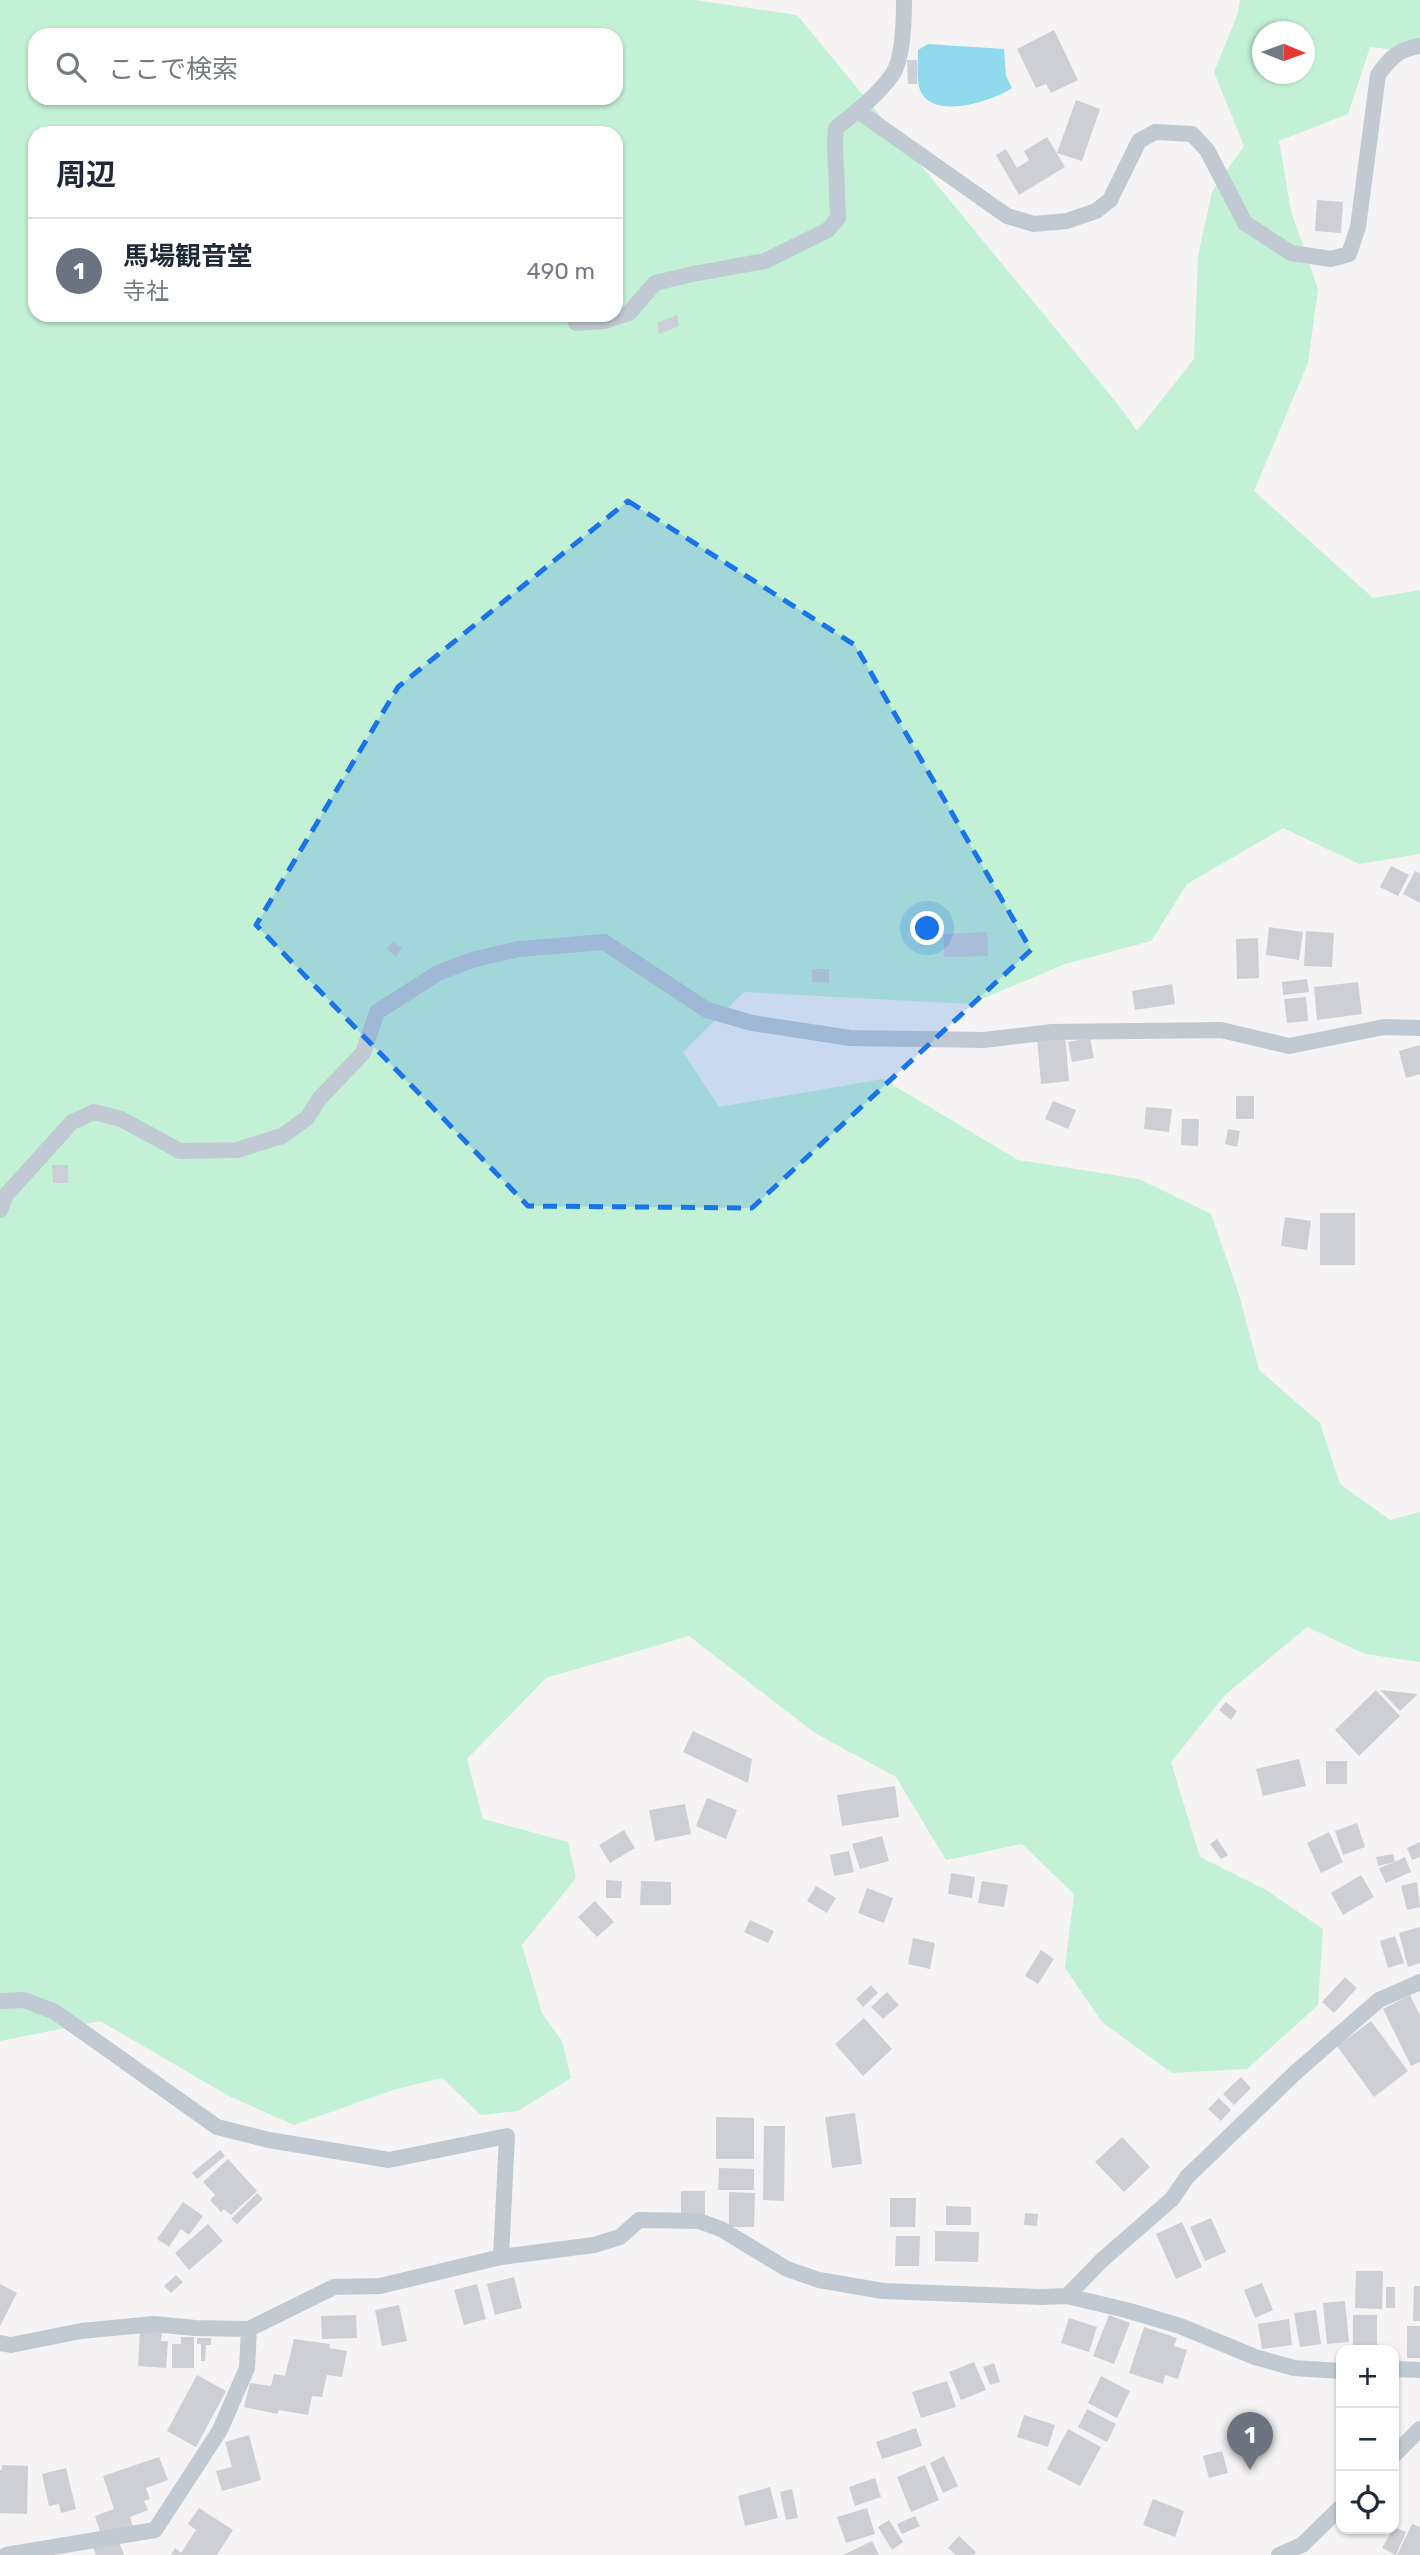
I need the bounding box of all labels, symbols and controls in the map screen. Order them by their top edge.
north arrow [1252,21,1315,84]
search box [28,28,623,105]
icon: search [52,48,90,86]
text: ここで検索 [108,54,238,85]
text: 周辺 [56,157,116,193]
text: 馬場観音堂 [123,241,253,272]
text: 1 [73,257,85,285]
text: 490 m [527,257,595,285]
text: 寺社 [123,277,169,305]
your location [910,911,944,945]
map controls [1336,2345,1399,2534]
button: + [1336,2345,1399,2408]
button: − [1336,2408,1399,2471]
pin: 1 [1227,2412,1273,2470]
button: locate [1336,2471,1399,2534]

